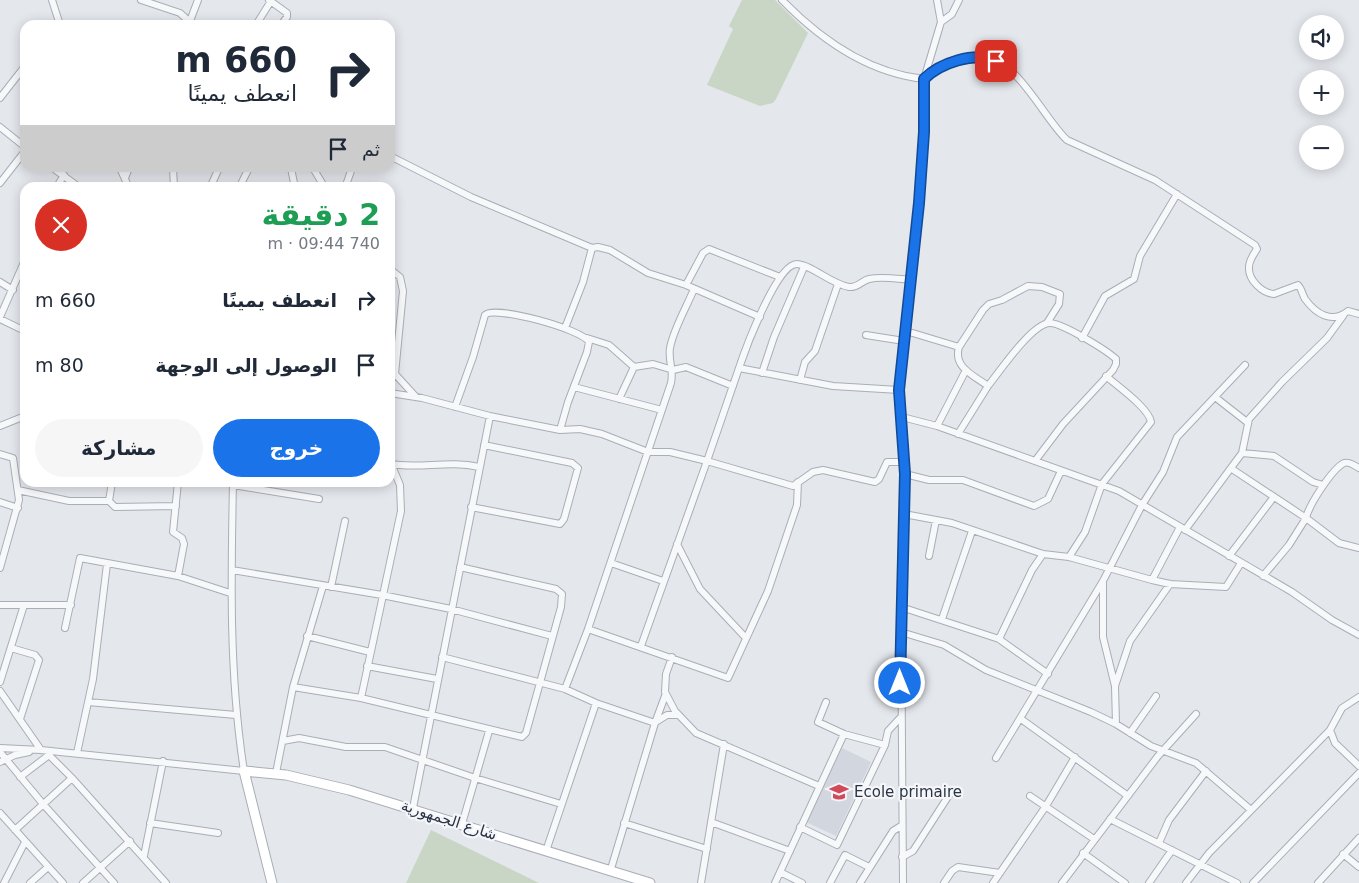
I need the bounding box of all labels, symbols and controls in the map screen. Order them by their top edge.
map controls [1299,15,1344,170]
button: sound [1299,15,1344,60]
text: 660 m [175,40,297,80]
icon: right [315,40,380,105]
pin [975,40,1017,82]
icon: arrive [982,47,1010,75]
button: + [1299,70,1344,115]
text: انعطف يمينًا [188,81,297,106]
button: − [1299,125,1344,170]
icon: arrive [324,135,352,163]
text: ثم [362,138,380,160]
text: 2 دقيقة [262,197,380,232]
button: close [35,199,87,251]
text: 740 m · 09:44 [267,234,380,253]
icon: right [352,286,380,314]
text: 660 m [35,289,96,311]
text: انعطف يمينًا [222,289,337,311]
icon: arrive [352,351,380,379]
text: 80 m [35,354,84,376]
text: الوصول إلى الوجهة [155,354,337,376]
button: مشاركة [35,419,203,477]
button: خروج [213,419,380,477]
position arrow [873,656,925,708]
school or university icon: Ecole primaire [828,781,850,803]
place label: Ecole primaire [854,783,962,801]
street label: شارع الجمهورية [399,796,499,844]

